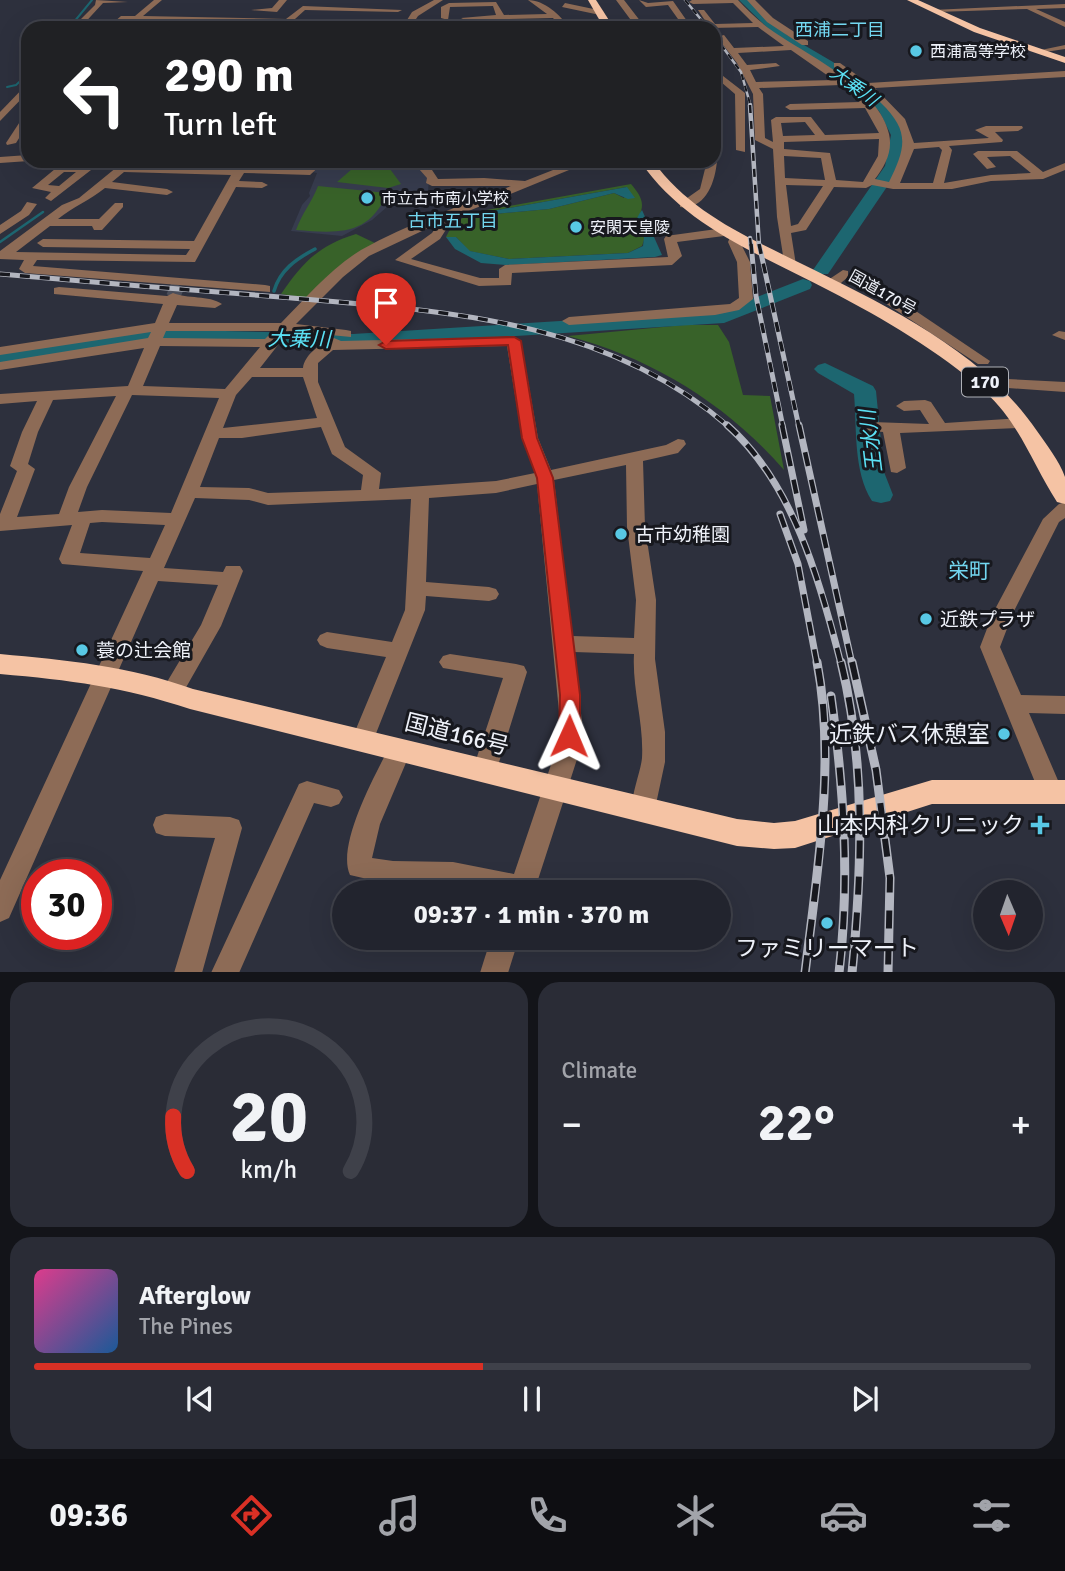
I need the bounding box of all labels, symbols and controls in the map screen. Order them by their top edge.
district label: 西浦二丁目 [795,19,885,41]
place label: 西浦高等学校 [930,42,1026,62]
marker: 西浦高等学校 [908,43,924,59]
text: 290 m [164,45,294,105]
icon: left [49,49,140,140]
water label: 大乗川 [826,61,884,112]
text: Turn left [164,105,277,144]
place label: 市立古市南小学校 [381,189,509,209]
marker: 市立古市南小学校 [359,190,375,206]
district label: 古市五丁目 [408,210,498,232]
place label: 安閑天皇陵 [590,218,670,238]
marker: 安閑天皇陵 [568,219,584,235]
street label: 国道170号 [845,266,920,320]
pin [356,273,416,345]
icon: arrive [367,284,405,322]
water label: 大乗川 [267,325,333,353]
road number: 170 [962,368,1008,396]
water label: 王水川 [854,406,888,474]
place label: 古市幼稚園 [635,523,730,547]
marker: 古市幼稚園 [613,526,629,542]
district label: 栄町 [948,558,990,584]
place label: 近鉄プラザ [940,608,1035,632]
marker: 近鉄プラザ [918,611,934,627]
place label: 蓑の辻会館 [96,639,191,663]
marker: 蓑の辻会館 [74,642,90,658]
position arrow [532,699,606,773]
street label: 国道166号 [402,708,512,761]
place label: 近鉄バス休憩室 [829,720,990,749]
marker: 近鉄バス休憩室 [996,726,1012,742]
place label: 山本内科クリニック [817,811,1024,840]
marker: 山本内科クリニック [1030,815,1050,835]
speed limit sign: 30 [21,859,112,950]
north arrow [973,880,1043,950]
map controls [973,880,1043,950]
text: 09:37 · 1 min · 370 m [414,899,649,931]
marker: ファミリーマート [819,915,835,931]
place label: ファミリーマート [735,934,919,963]
text: Climate [562,1056,637,1085]
text: 20 [229,1073,308,1162]
text: 22° [758,1091,835,1155]
text: − [562,1101,582,1148]
text: + [1010,1101,1031,1148]
text: km/h [240,1153,297,1184]
text: Afterglow [139,1280,251,1312]
text: The Pines [139,1312,233,1341]
icon: previous [181,1380,219,1418]
icon: pause [513,1380,551,1418]
icon: next [846,1380,884,1418]
icon: directions [227,1491,276,1540]
icon: music [375,1491,424,1540]
icon: phone [523,1491,572,1540]
icon: climate [671,1491,720,1540]
icon: car [819,1491,868,1540]
icon: filters [967,1491,1016,1540]
text: 09:36 [49,1496,128,1535]

